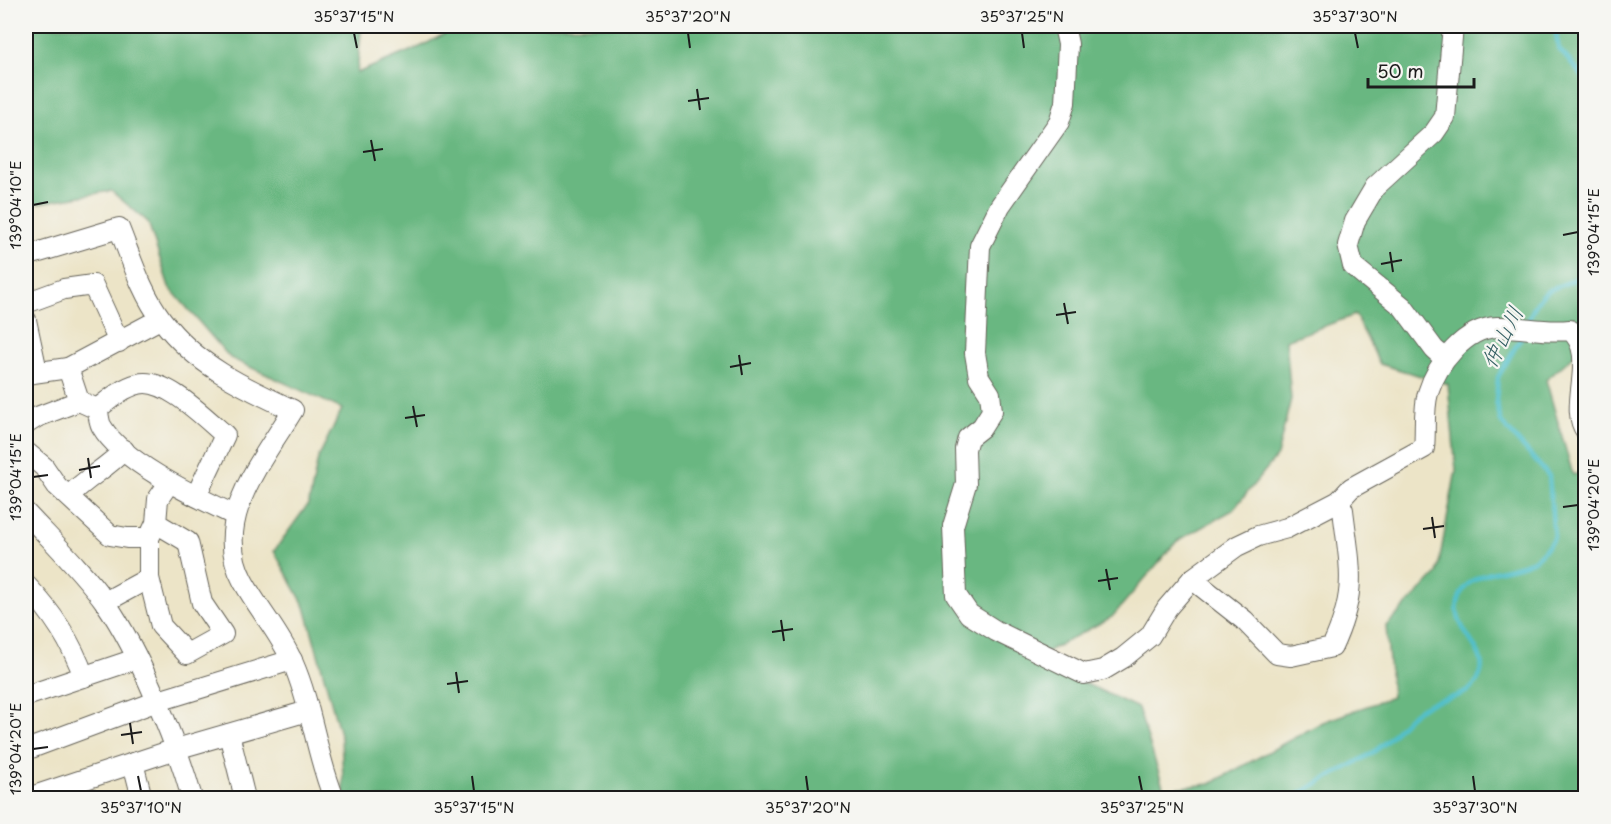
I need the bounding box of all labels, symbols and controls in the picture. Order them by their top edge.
text: 35°37'15"N [313,4,395,27]
text: 35°37'20"N [645,4,731,27]
text: 35°37'25"N [980,4,1064,27]
text: 35°37'30"N [1312,4,1398,27]
scale bar [1368,51,1474,89]
text: 50 m [1377,57,1424,84]
text: 139°04'10"E [3,161,26,249]
text: 139°04'15"E [1581,188,1604,276]
water label: 仲山川 [1471,299,1530,373]
text: 139°04'15"E [3,433,26,521]
text: 139°04'20"E [1581,459,1604,551]
text: 139°04'20"E [3,703,26,795]
text: 35°37'10"N [100,795,182,818]
text: 35°37'15"N [433,795,515,818]
text: 35°37'20"N [765,795,851,818]
text: 35°37'25"N [1100,795,1184,818]
text: 35°37'30"N [1432,795,1518,818]

